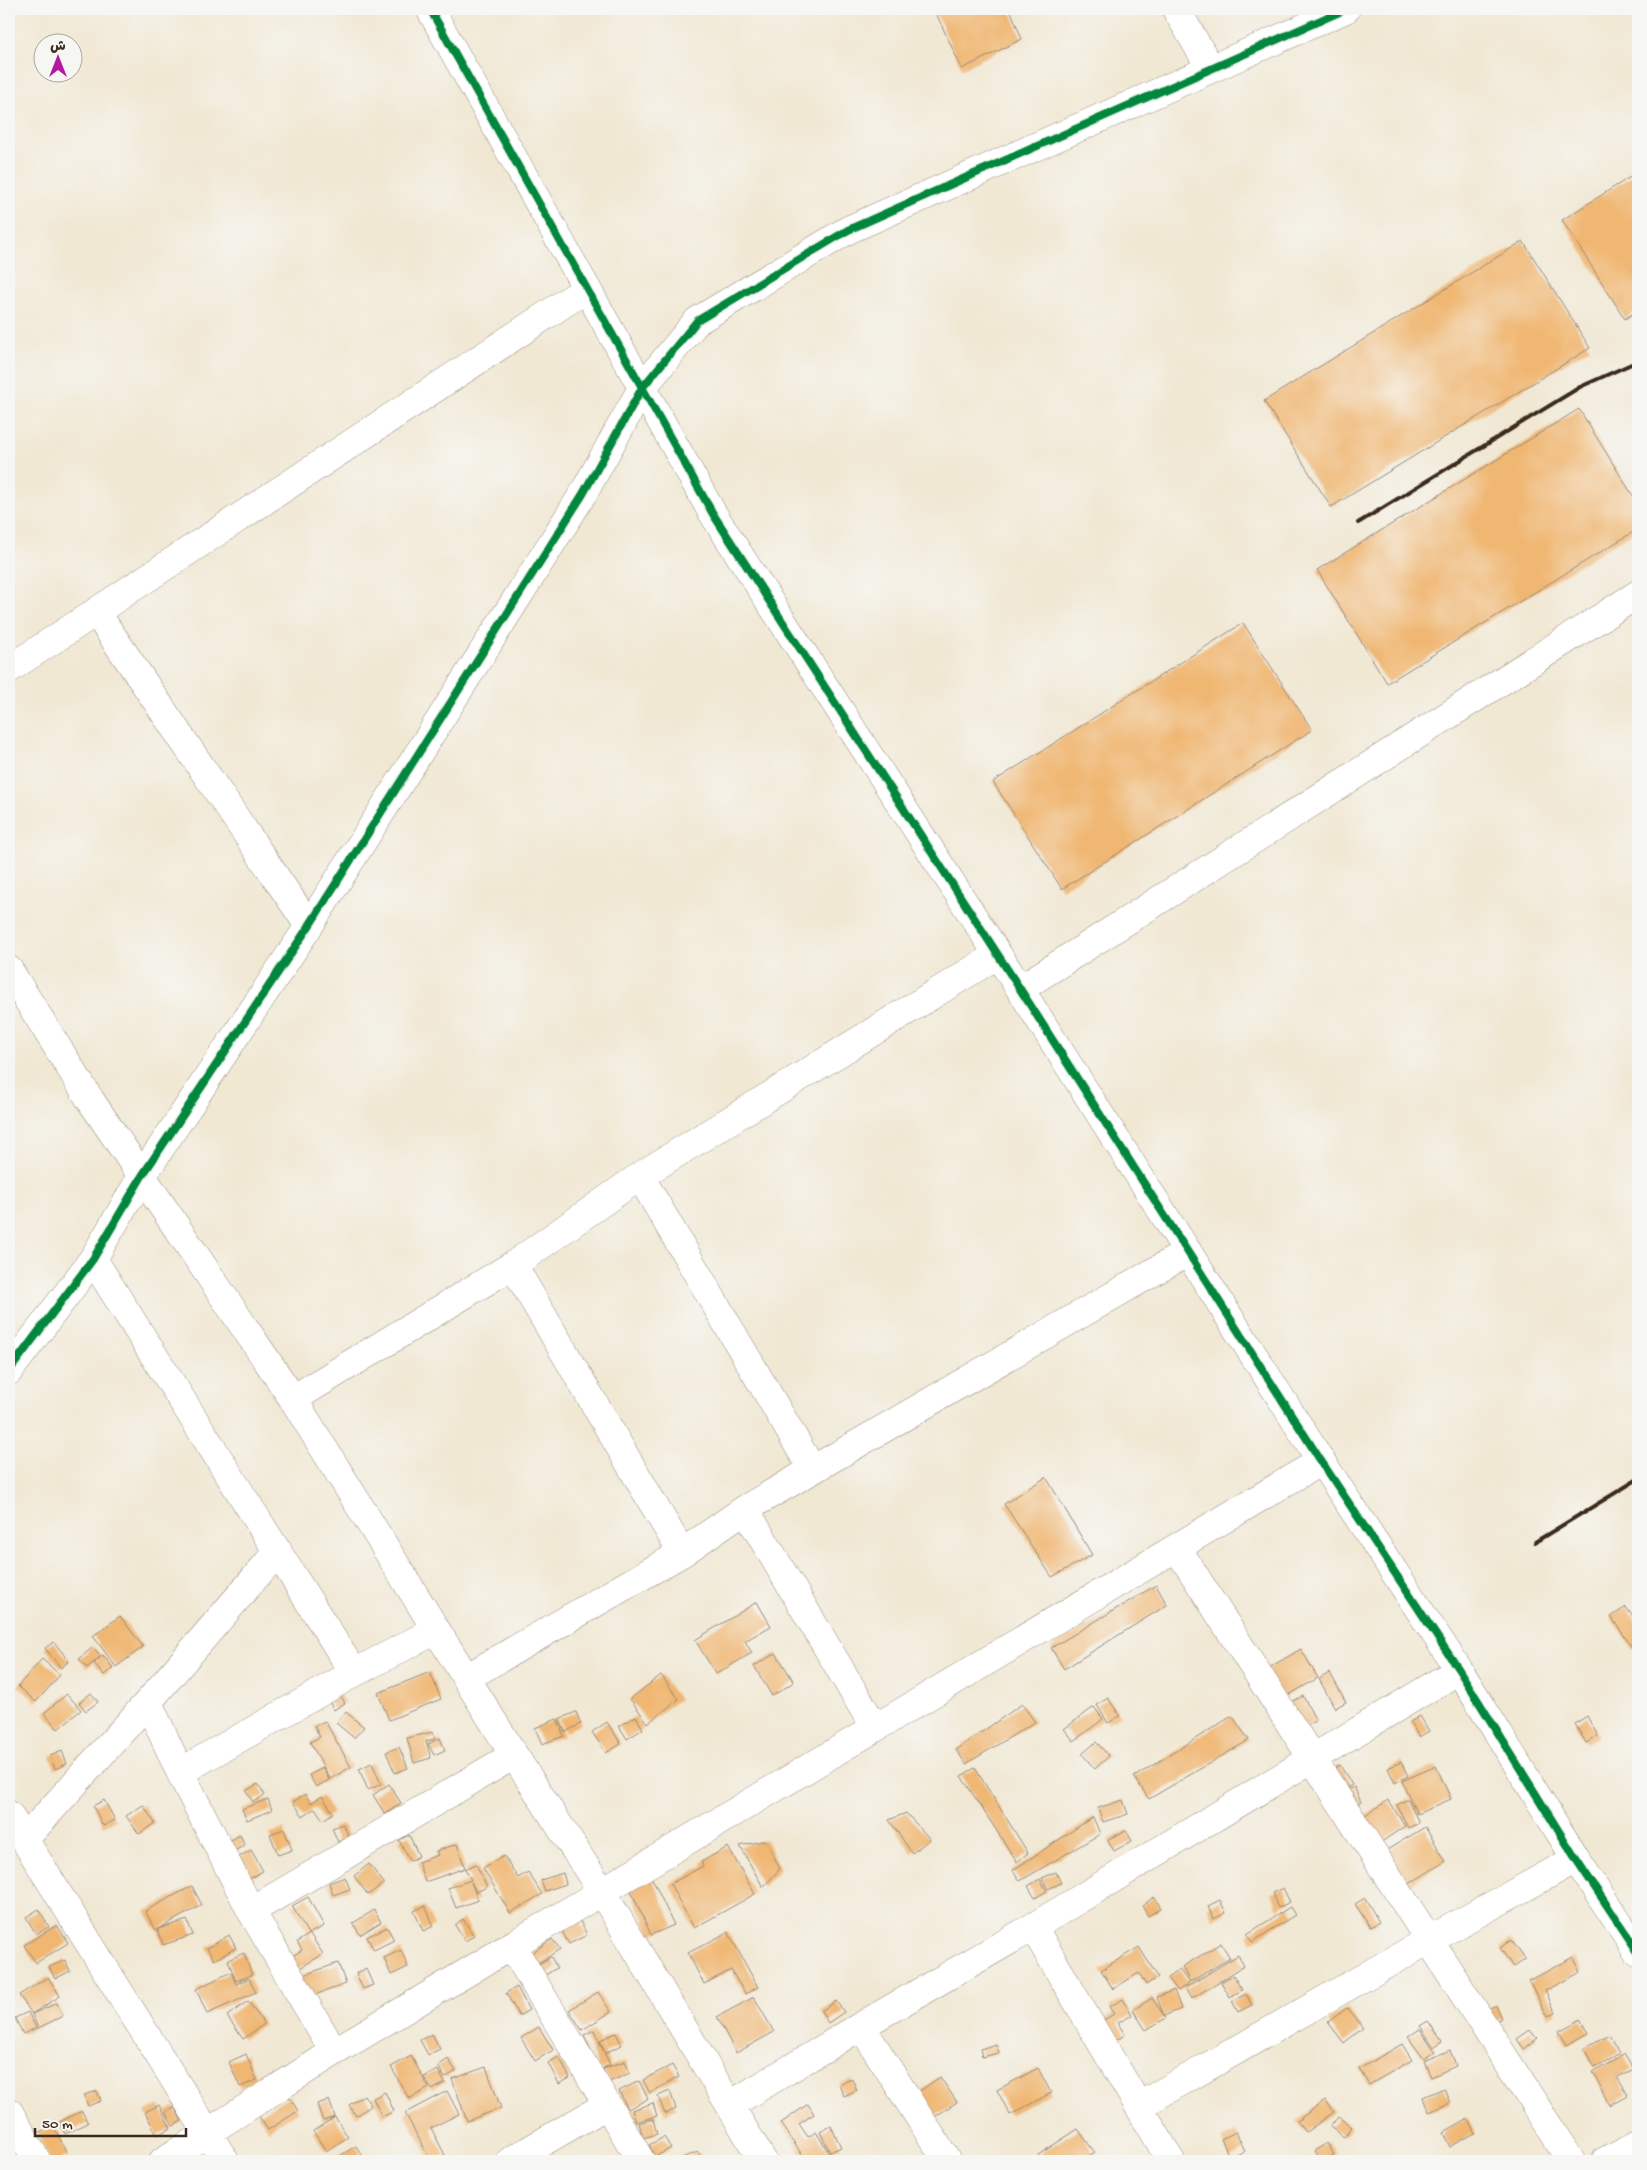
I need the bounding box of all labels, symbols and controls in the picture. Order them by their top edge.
north arrow [32,32,82,82]
text: ش [50,39,66,56]
scale bar [35,2105,186,2137]
text: 50 m [42,2116,73,2134]

